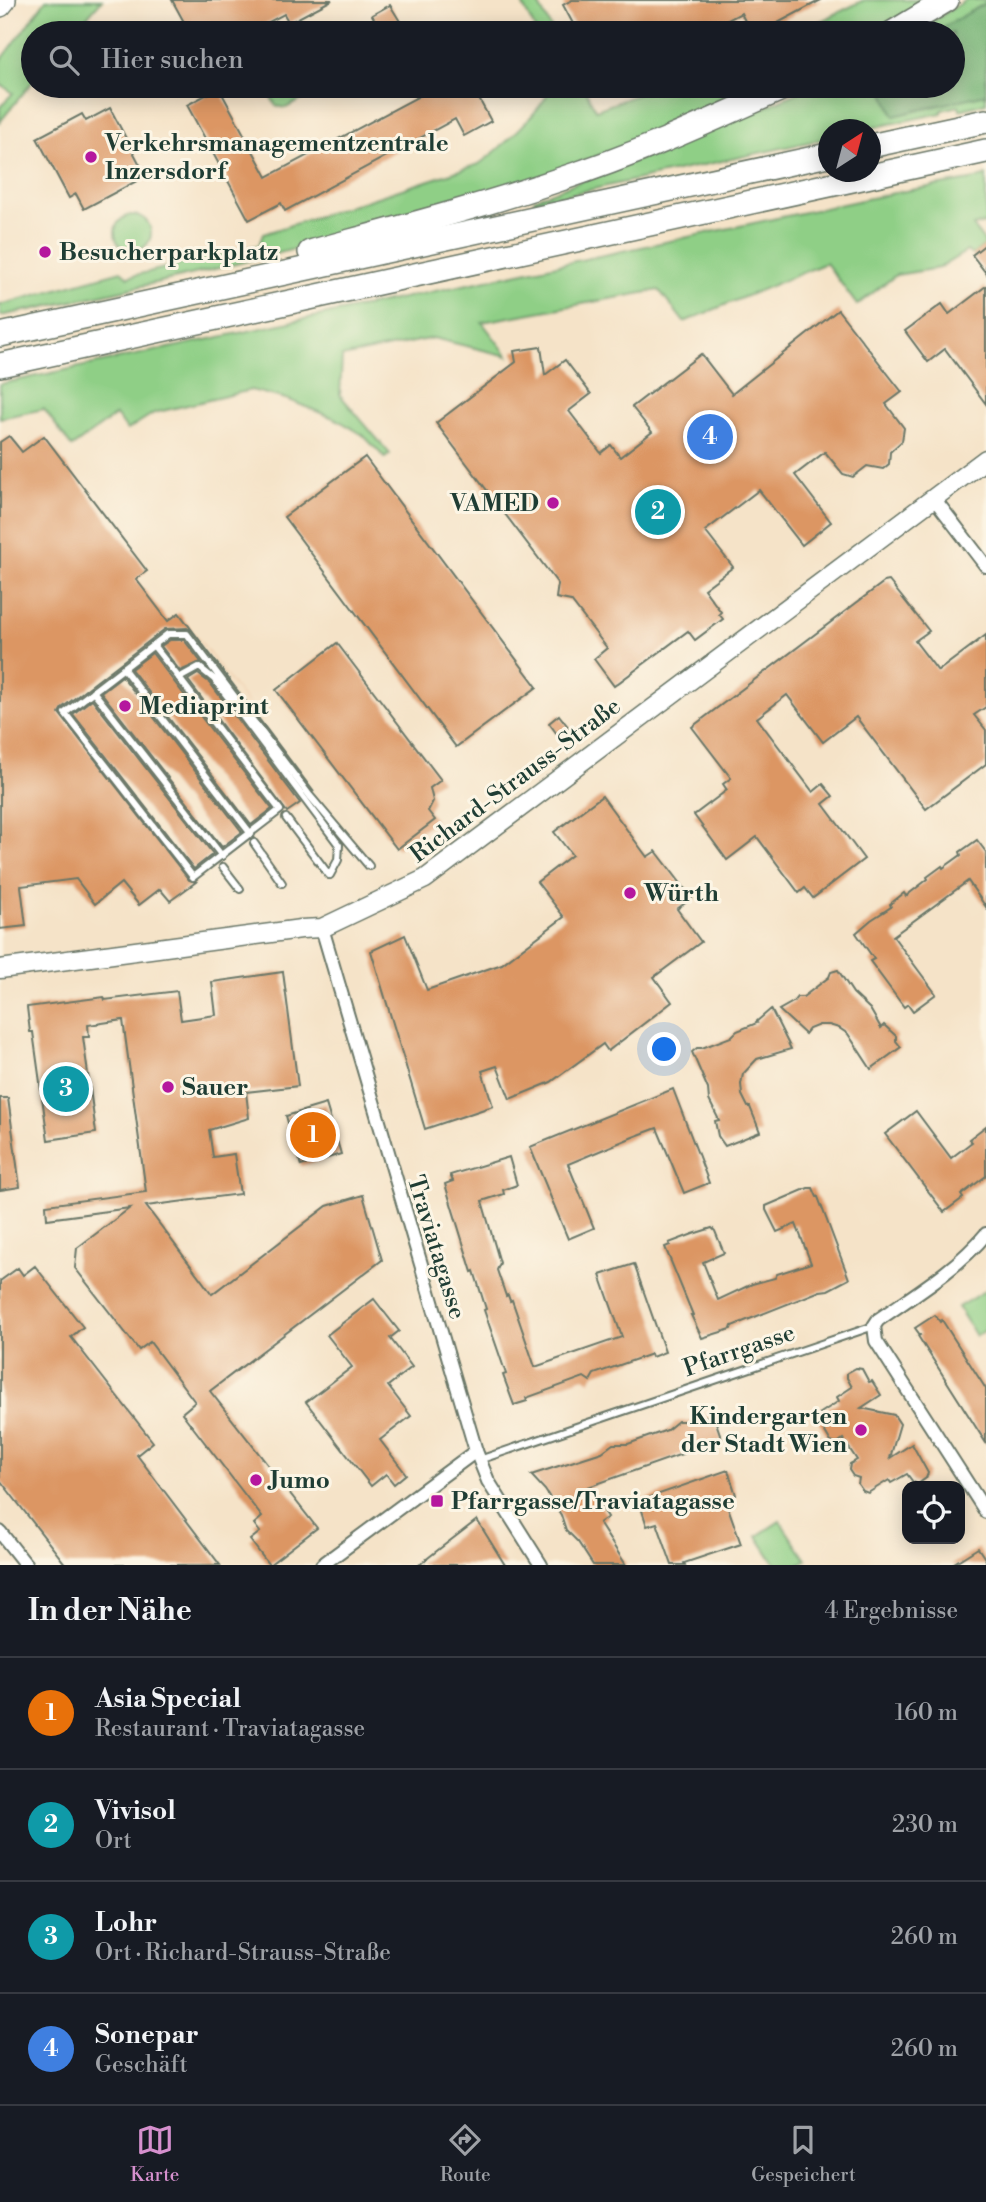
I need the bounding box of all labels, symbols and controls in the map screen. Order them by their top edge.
search box [21,21,965,98]
icon: search [45,41,83,79]
text: Hier suchen [101,44,243,76]
north arrow [818,119,881,182]
place label: Verkehrsmanagementzentrale Inzersdorf [104,129,449,187]
marker: Verkehrsmanagementzentrale Inzersdorf [83,149,99,165]
place label: Besucherparkplatz [59,238,278,268]
marker: Besucherparkplatz [37,244,53,260]
pin: 4 [687,411,733,463]
pin: 2 [635,486,681,538]
place label: VAMED [449,489,539,519]
marker: VAMED [545,495,561,511]
place label: Mediaprint [139,692,269,722]
street label: Richard-Strauss-Straße [404,692,627,870]
marker: Mediaprint [117,698,133,714]
place label: Würth [643,879,719,909]
marker: Würth [622,885,638,901]
your location [647,1032,681,1066]
pin: 3 [43,1063,89,1115]
place label: Sauer [182,1073,248,1103]
marker: Sauer [160,1079,176,1095]
pin: 1 [290,1109,336,1161]
street label: Traviatagasse [400,1172,472,1323]
street label: Pfarrgasse [680,1318,799,1384]
place label: Kindergarten der Stadt Wien [681,1402,847,1460]
marker: Kindergarten der Stadt Wien [853,1422,869,1438]
place label: Jumo [267,1466,330,1496]
marker: Jumo [248,1472,264,1488]
map controls [902,1481,965,1544]
button: locate [902,1481,965,1544]
place label: Pfarrgasse/Traviatagasse [451,1487,735,1517]
marker: Pfarrgasse/Traviatagasse [429,1493,445,1509]
text: In der Nähe [28,1592,192,1630]
text: 4 Ergebnisse [825,1597,958,1625]
text: Asia Special [95,1683,241,1715]
text: 1 [45,1699,57,1727]
text: 160 m [895,1699,958,1727]
text: Restaurant · Traviatagasse [95,1715,365,1743]
text: Vivisol [95,1795,176,1827]
text: 2 [44,1811,58,1839]
text: 230 m [892,1811,958,1839]
text: Ort [95,1827,132,1855]
text: Lohr [95,1907,157,1939]
text: 3 [44,1923,58,1951]
text: 260 m [891,1923,958,1951]
text: Ort · Richard-Strauss-Straße [95,1939,391,1967]
text: Sonepar [95,2019,199,2051]
text: 4 [43,2035,59,2063]
text: 260 m [891,2035,958,2063]
text: Geschäft [95,2051,188,2079]
tab: Karte [130,2121,179,2187]
tab: Route [440,2121,491,2187]
tab: Gespeichert [751,2121,856,2187]

